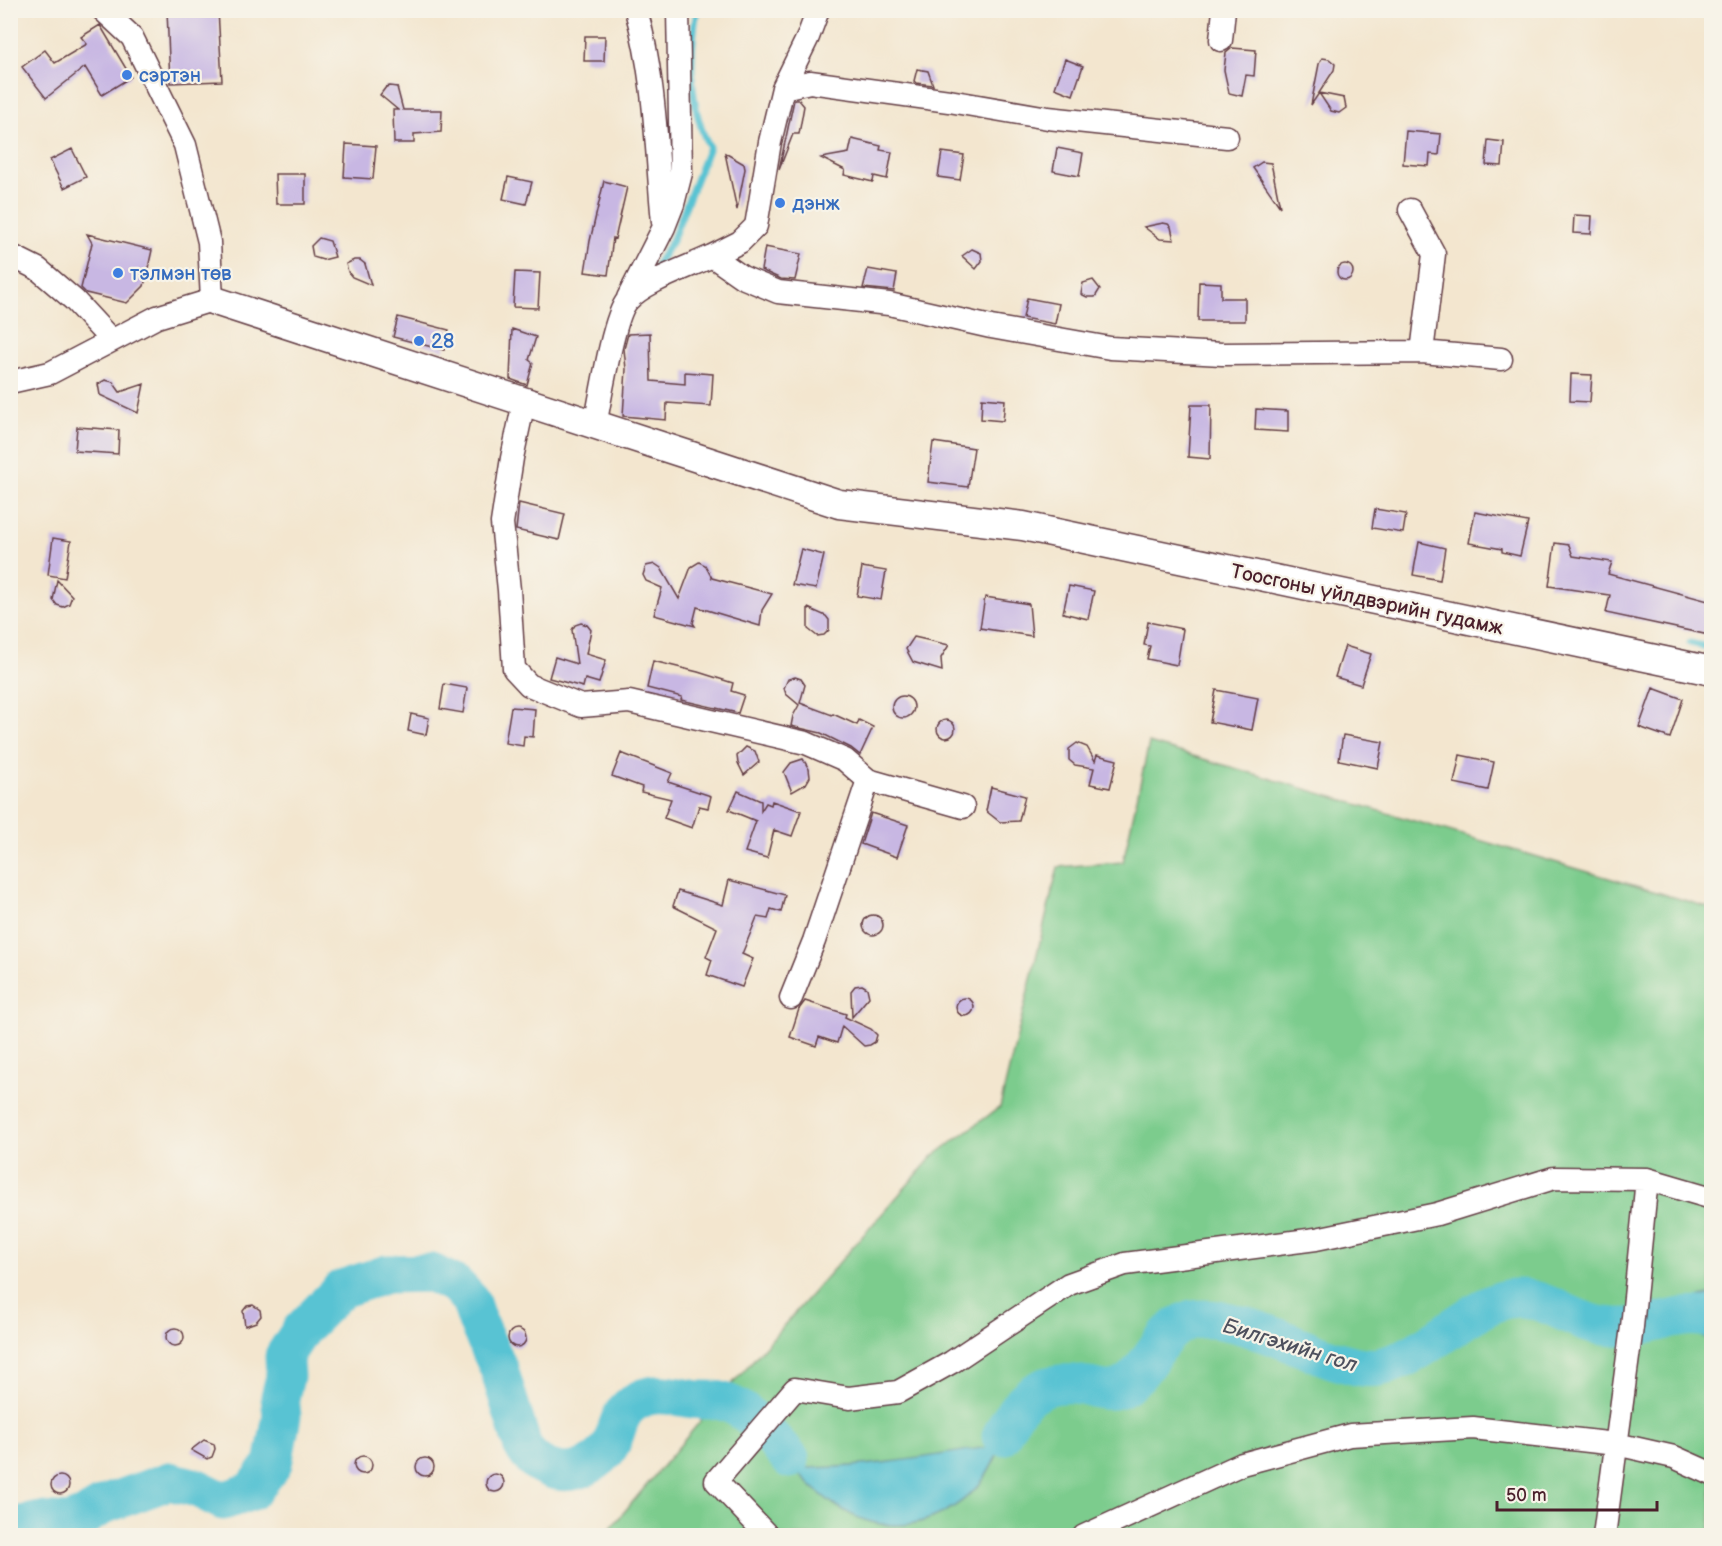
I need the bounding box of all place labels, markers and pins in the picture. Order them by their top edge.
place label: сэртэн [139,64,201,88]
marker: сэртэн [120,68,134,82]
place label: дэнж [792,192,840,216]
marker: дэнж [773,196,787,210]
place label: тэлмэн төв [130,262,232,286]
marker: тэлмэн төв [111,266,125,280]
place label: 28 [431,330,454,354]
marker: 28 [412,334,426,348]

